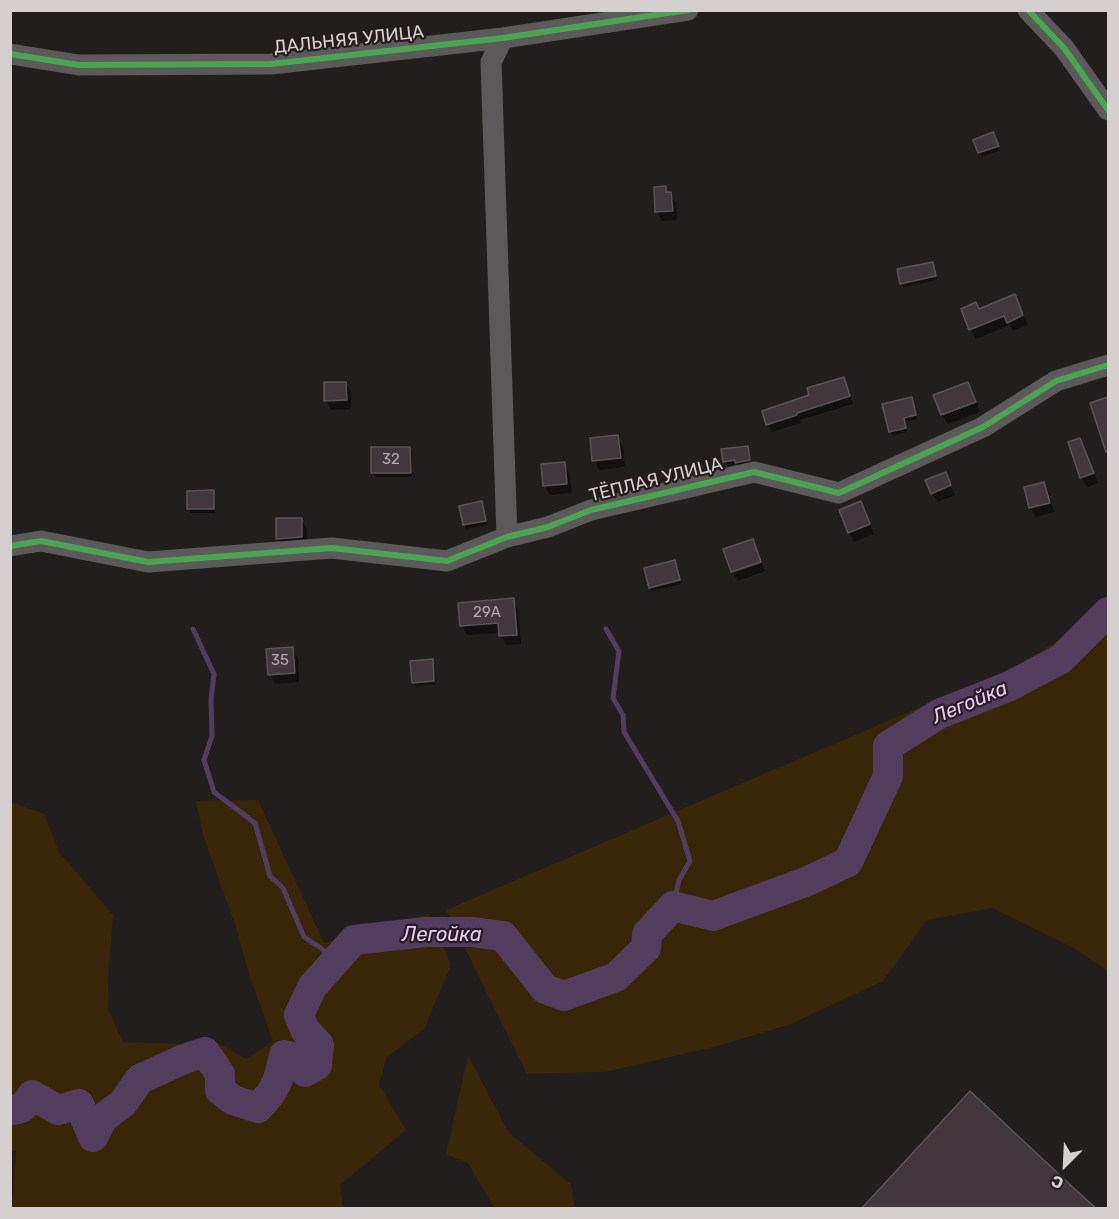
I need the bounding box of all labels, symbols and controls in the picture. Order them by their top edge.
street label: ДАЛЬНЯЯ УЛИЦА [273,21,425,59]
house number: 32 [382,451,400,469]
street label: ТЁПЛАЯ УЛИЦА [587,453,725,507]
house number: 29А [473,604,501,622]
house number: 35 [271,652,289,670]
water label: Легойка [929,676,1011,730]
water label: Легойка [402,923,482,947]
north arrow [1035,1135,1095,1195]
text: С [1048,1171,1066,1193]

